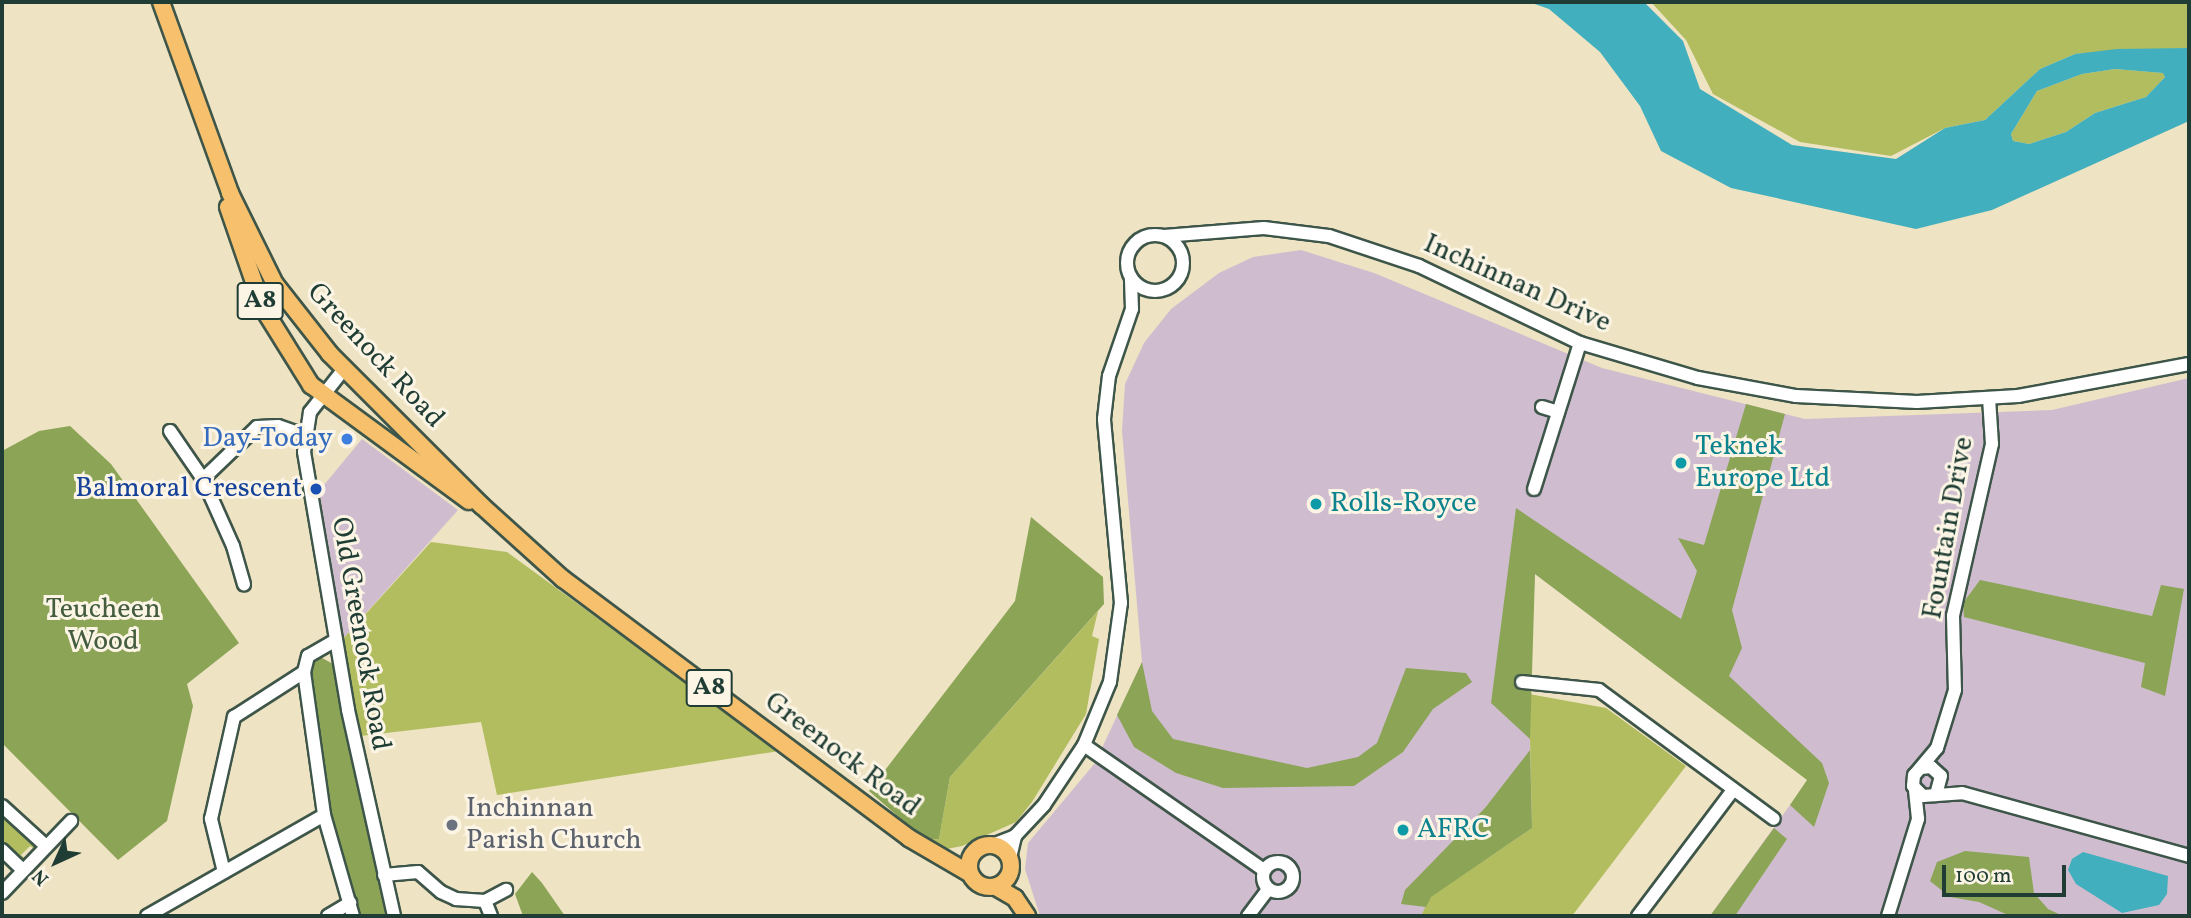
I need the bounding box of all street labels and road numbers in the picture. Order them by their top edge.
street label: Inchinnan Drive [1418,228,1616,340]
street label: Greenock Road [299,276,451,436]
road number: A8 [236,278,284,324]
street label: Fountain Drive [1916,434,1982,622]
street label: Old Greenock Road [323,515,397,753]
road number: A8 [684,666,734,710]
street label: Greenock Road [758,686,926,824]

